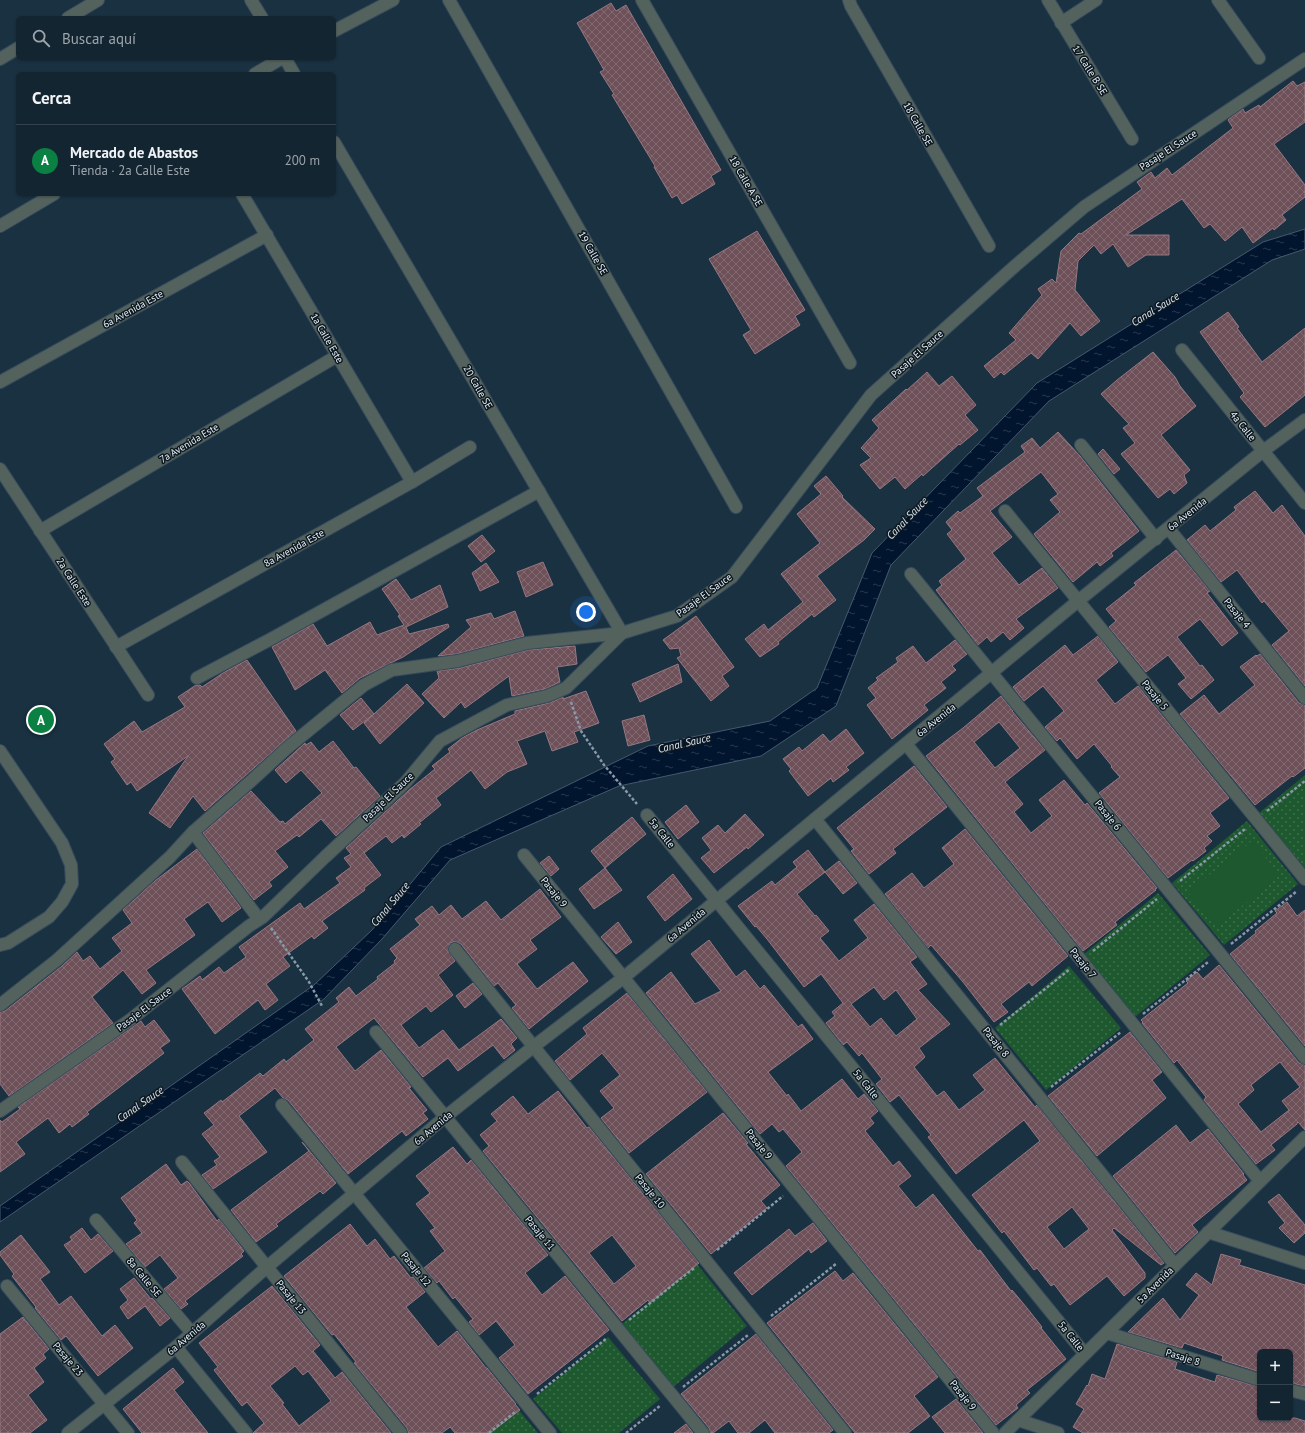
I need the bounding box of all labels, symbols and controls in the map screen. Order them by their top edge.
search box [16,16,336,60]
icon: search [30,27,52,49]
text: Buscar aquí [62,29,136,48]
street label: 17 Calle B SE [1070,43,1110,97]
text: Cerca [32,87,71,109]
street label: 18 Calle SE [900,100,936,148]
street label: Pasaje El Sauce [1137,127,1199,173]
text: Mercado de Abastos [70,143,198,162]
text: A [41,152,49,169]
text: 200 m [285,152,320,169]
street label: 18 Calle A SE [726,153,766,209]
text: Tienda · 2a Calle Este [70,162,190,179]
street label: 19 Calle SE [575,229,611,277]
street label: 6a Avenida Este [100,287,166,331]
water label: Canal Sauce [1128,289,1182,329]
street label: 1a Calle Este [308,311,346,365]
street label: Pasaje El Sauce [888,327,946,381]
street label: 20 Calle SE [460,363,496,411]
street label: 4a Calle [1227,409,1259,443]
street label: 7a Avenida Este [157,420,221,466]
water label: Canal Sauce [883,494,931,542]
street label: 6a Avenida [1165,494,1209,534]
street label: 8a Avenida Este [261,526,327,570]
street label: 2a Calle Este [54,555,94,609]
street label: Pasaje El Sauce [674,570,734,620]
street label: Pasaje 4 [1221,595,1253,631]
your location [576,602,596,622]
street label: Pasaje 5 [1139,677,1171,713]
street label: 6a Avenida [914,700,958,740]
pin: A [28,705,54,735]
water label: Canal Sauce [656,730,712,756]
street label: Pasaje El Sauce [360,769,416,825]
street label: Pasaje 6 [1092,797,1124,833]
street label: 5a Calle [646,816,678,850]
street label: Pasaje 9 [538,874,570,910]
water label: Canal Sauce [367,879,413,929]
street label: 6a Avenida [664,905,708,945]
street label: Pasaje 7 [1067,945,1099,981]
street label: Pasaje El Sauce [114,984,174,1034]
street label: Pasaje 8 [980,1024,1012,1060]
street label: 5a Calle [850,1067,882,1101]
water label: Canal Sauce [114,1083,166,1125]
street label: 6a Avenida [411,1108,455,1148]
street label: Pasaje 9 [743,1126,775,1162]
street label: Pasaje 10 [632,1171,668,1211]
street label: Pasaje 11 [522,1213,558,1253]
street label: Pasaje 12 [398,1249,434,1289]
street label: 8a Calle SE [124,1254,164,1300]
street label: 5a Avenida [1134,1264,1176,1306]
street label: Pasaje 13 [273,1277,309,1317]
street label: 6a Avenida [164,1318,208,1358]
street label: 5a Calle [1055,1319,1087,1353]
street label: Pasaje 23 [50,1339,86,1379]
street label: Pasaje 8 [1164,1346,1202,1368]
map controls [1257,1349,1293,1421]
button: + [1257,1349,1293,1385]
street label: Pasaje 9 [947,1377,979,1413]
button: − [1257,1385,1293,1421]

